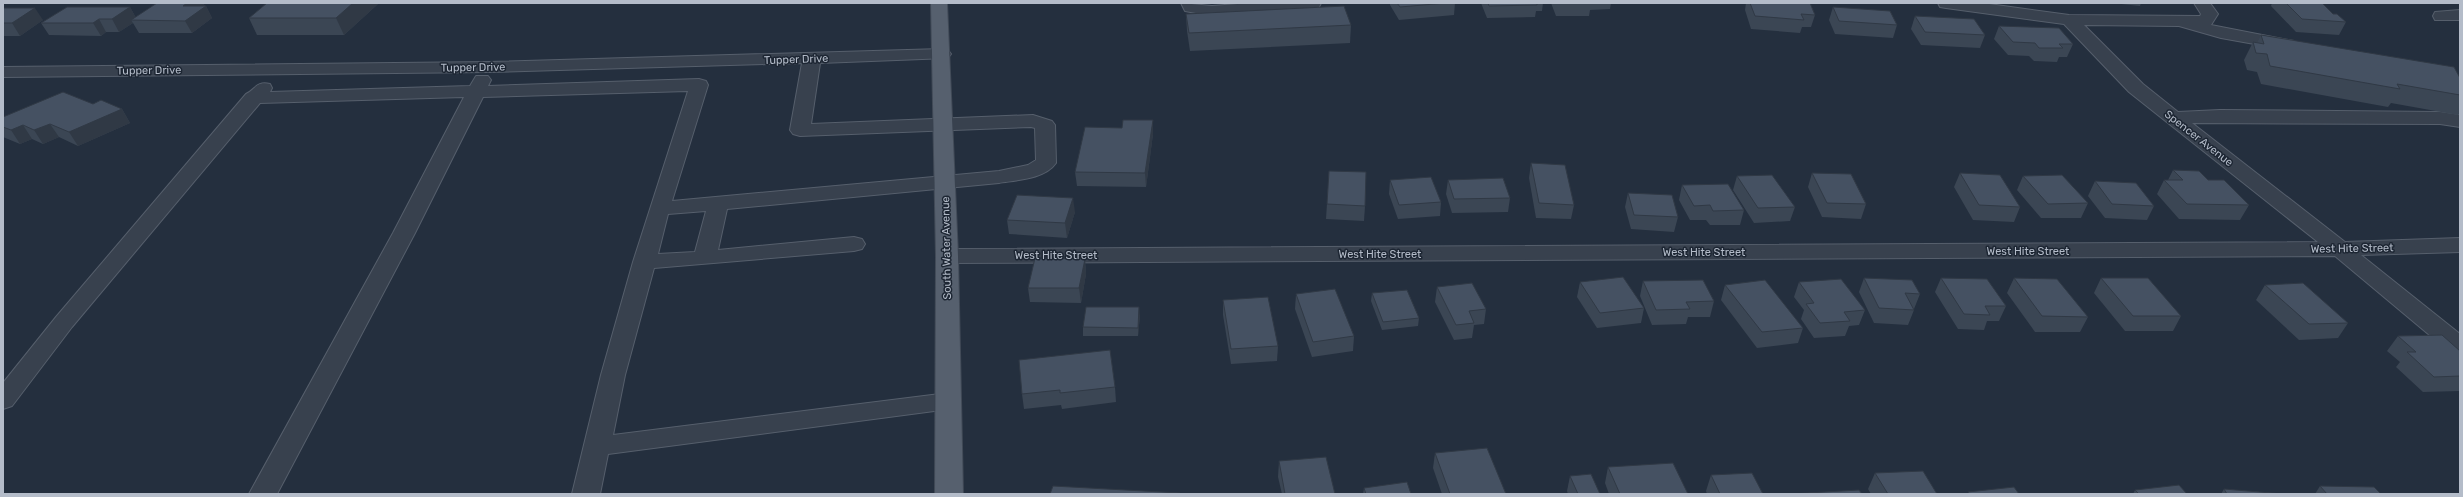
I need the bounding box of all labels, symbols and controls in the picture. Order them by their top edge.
street label: Tupper Drive [764,52,828,67]
street label: Tupper Drive [441,60,505,75]
street label: Tupper Drive [117,63,181,78]
street label: Spencer Avenue [2162,108,2236,169]
street label: South Water Avenue [939,196,954,300]
street label: West Hite Street [2310,241,2394,256]
street label: West Hite Street [1987,245,2070,258]
street label: West Hite Street [1663,246,1746,259]
street label: West Hite Street [1339,248,1422,261]
street label: West Hite Street [1015,249,1098,262]

